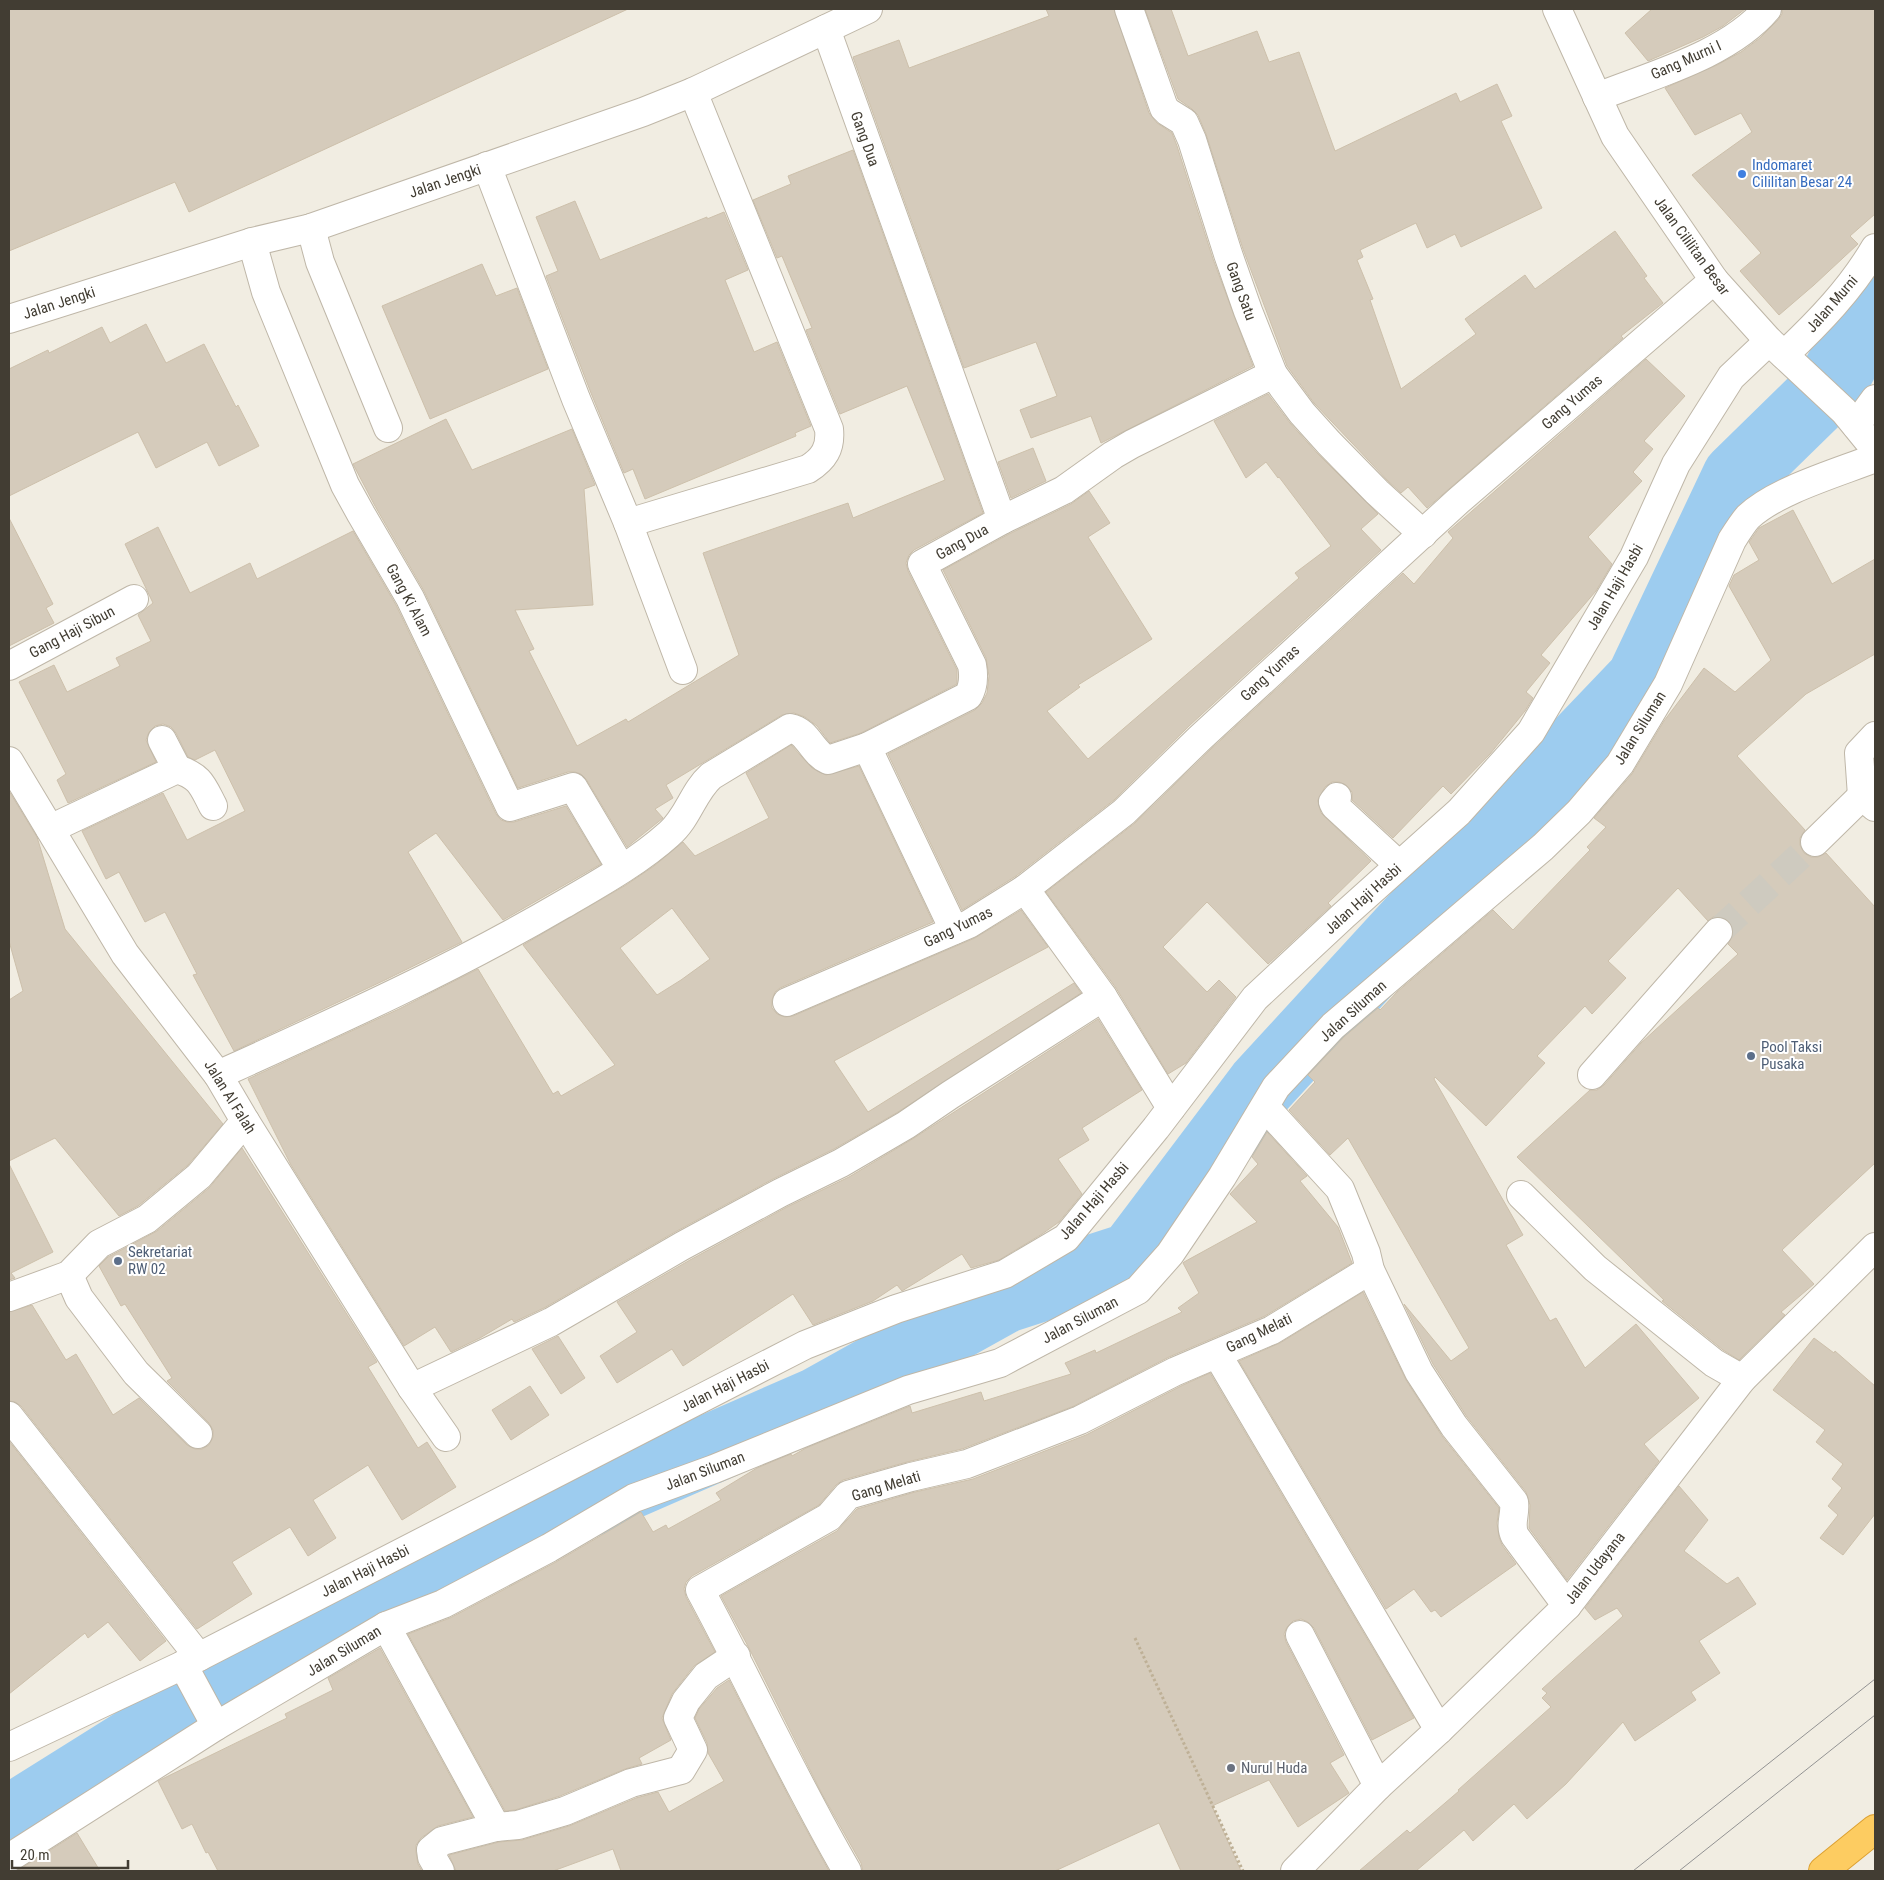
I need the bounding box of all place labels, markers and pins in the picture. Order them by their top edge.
place label: Indomaret Cililitan Besar 24 [1752,156,1852,191]
marker: Indomaret Cililitan Besar 24 [1736,168,1748,180]
place label: Pool Taksi Pusaka [1761,1038,1822,1073]
marker: Pool Taksi Pusaka [1745,1050,1757,1062]
place label: Sekretariat RW 02 [128,1243,192,1278]
marker: Sekretariat RW 02 [112,1255,124,1267]
place label: Nurul Huda [1241,1759,1307,1777]
marker: Nurul Huda [1225,1762,1237,1774]

